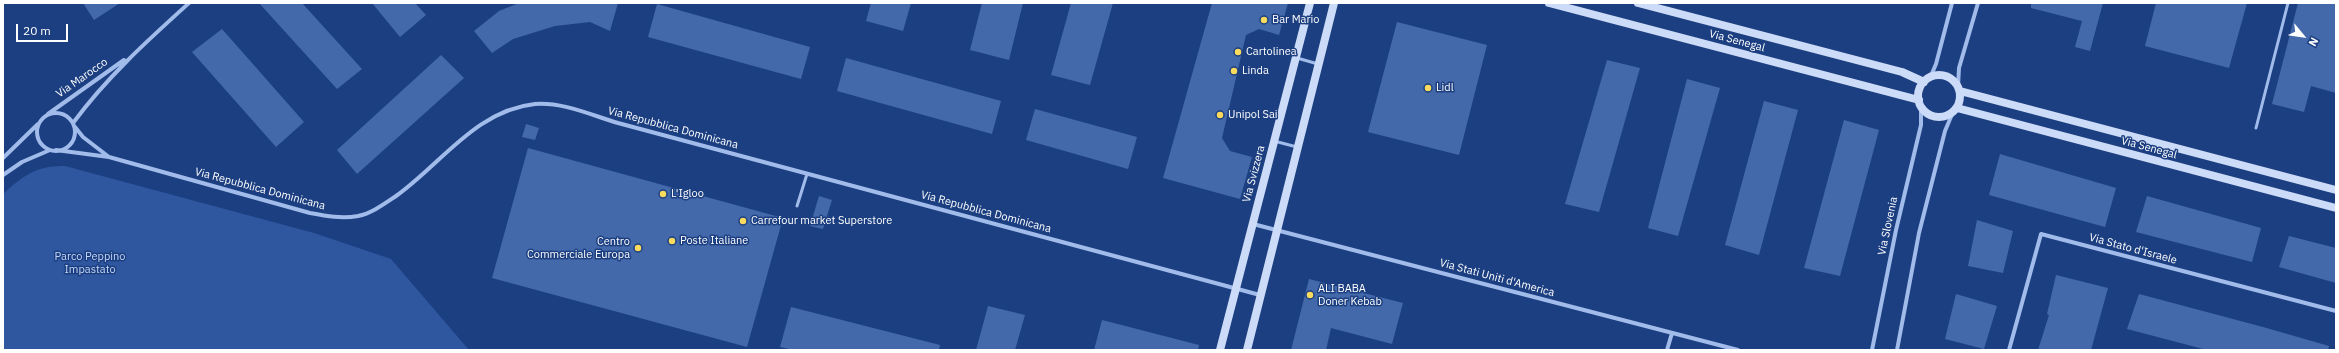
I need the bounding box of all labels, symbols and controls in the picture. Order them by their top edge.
place label: Bar Mario [1272,13,1319,27]
marker: Bar Mario [1259,15,1269,25]
scale bar [18,16,70,42]
north arrow [2283,16,2323,56]
text: 20 m [23,23,51,38]
street label: Via Senegal [1708,27,1766,55]
text: N [2305,35,2322,49]
place label: Cartolinea [1246,45,1297,59]
marker: Cartolinea [1233,47,1243,57]
street label: Via Marocco [54,55,110,101]
place label: Linda [1242,64,1269,78]
marker: Linda [1229,66,1239,76]
place label: Lidl [1436,81,1454,95]
marker: Lidl [1423,83,1433,93]
street label: Via Repubblica Dominicana [606,104,740,152]
place label: Unipol Sai [1228,108,1278,122]
marker: Unipol Sai [1215,110,1225,120]
street label: Via Senegal [2120,134,2178,162]
street label: Via Svizzera [1240,144,1268,204]
street label: Via Repubblica Dominicana [193,165,327,213]
place label: L'Igloo [671,187,704,201]
street label: Via Repubblica Dominicana [919,188,1053,236]
marker: L'Igloo [658,189,668,199]
street label: Via Slovenia [1875,195,1901,257]
place label: Carrefour market Superstore [751,214,892,228]
marker: Carrefour market Superstore [738,216,748,226]
street label: Via Stato d'Israele [2088,231,2178,267]
place label: Poste Italiane [680,234,748,248]
place label: Centro Commerciale Europa [527,235,630,261]
marker: Poste Italiane [667,236,677,246]
marker: Centro Commerciale Europa [633,243,643,253]
park label: Parco Peppino Impastato [54,250,126,276]
street label: Via Stati Uniti d'America [1438,256,1556,300]
place label: ALI BABA Doner Kebab [1318,282,1382,308]
marker: ALI BABA Doner Kebab [1305,290,1315,300]

